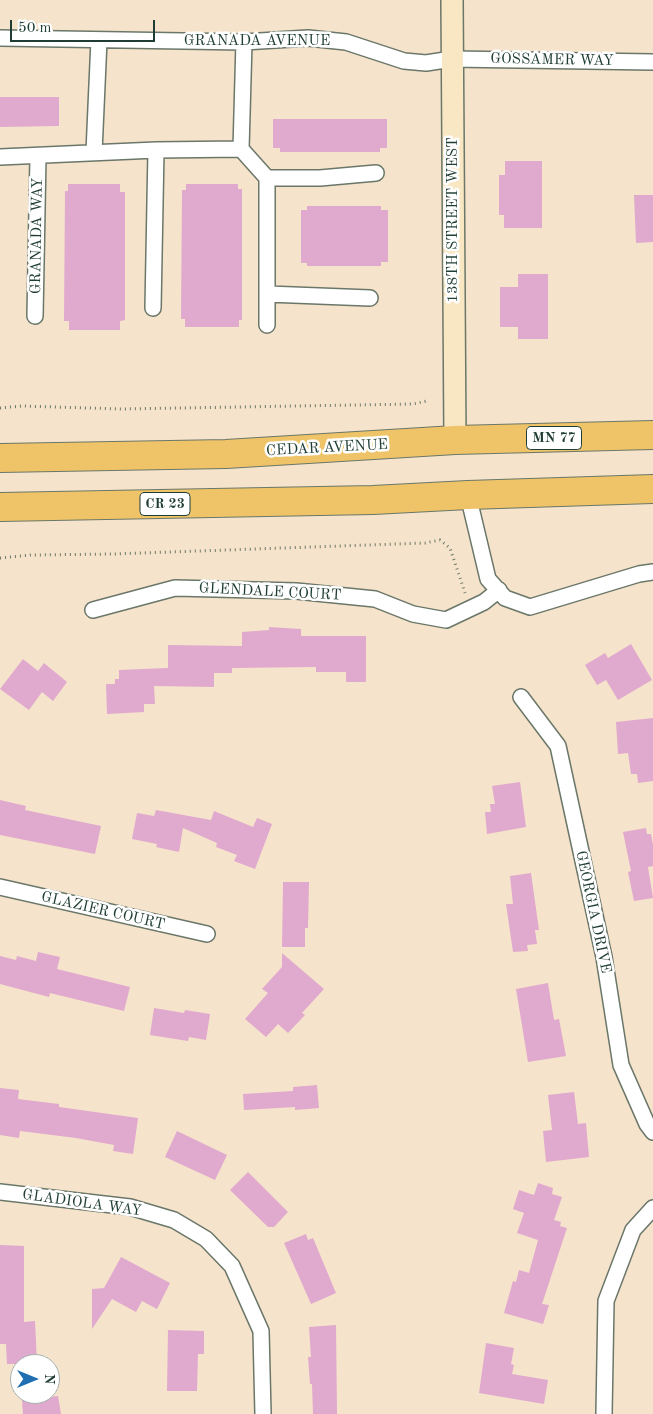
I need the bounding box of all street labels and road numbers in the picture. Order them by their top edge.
street label: GRANADA AVENUE [184,32,330,50]
street label: GOSSAMER WAY [490,50,614,70]
street label: 138TH STREET WEST [444,137,462,303]
street label: GRANADA WAY [27,178,47,294]
road number: MN 77 [526,426,582,449]
street label: CEDAR AVENUE [266,436,388,460]
road number: CR 23 [140,492,190,516]
street label: GLENDALE COURT [198,579,342,605]
street label: GEORGIA DRIVE [571,849,615,975]
street label: GLAZIER COURT [39,888,167,934]
street label: GLADIOLA WAY [21,1186,143,1220]

